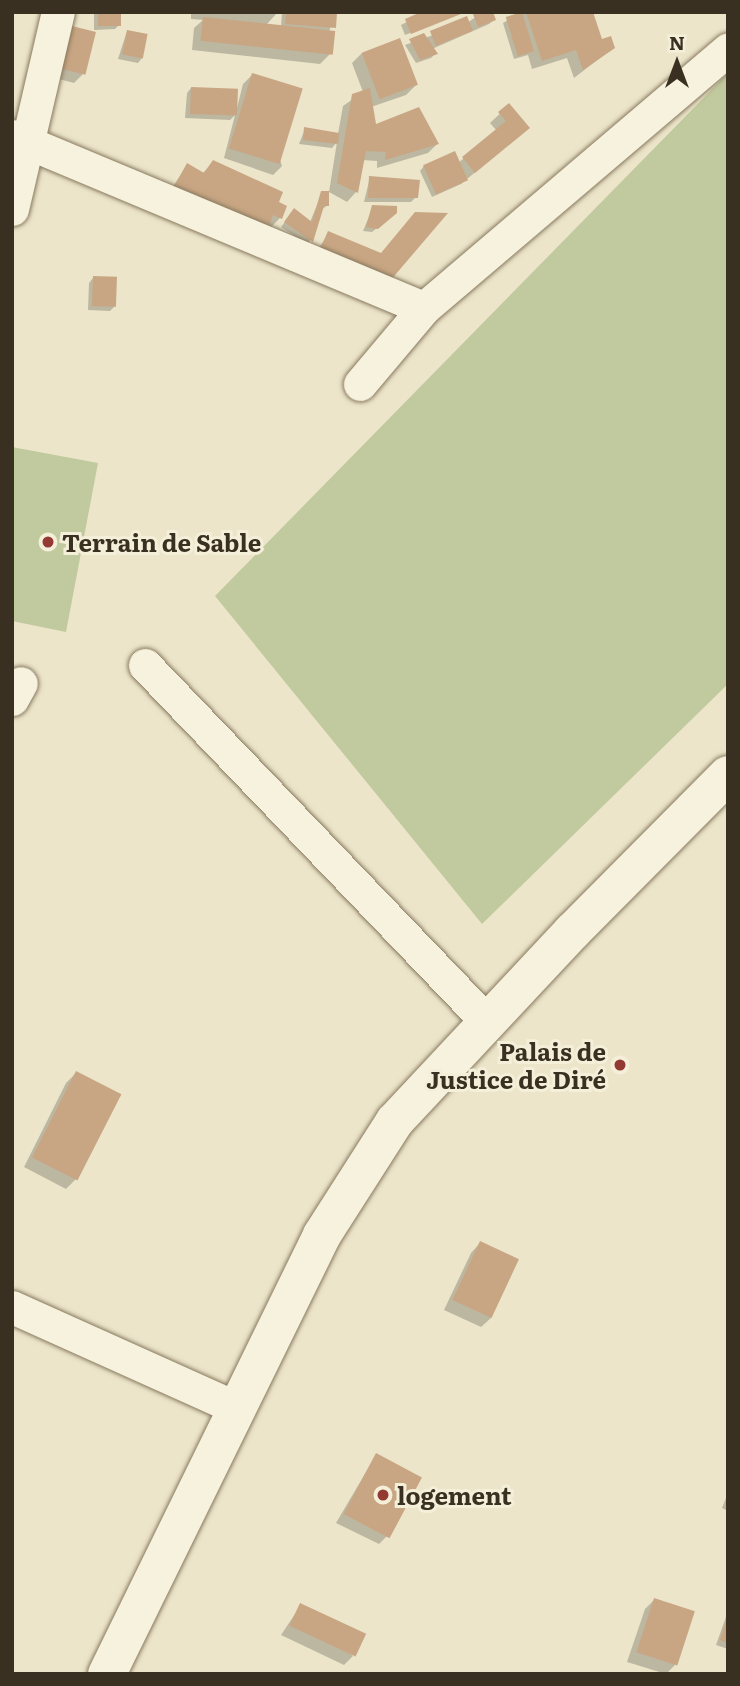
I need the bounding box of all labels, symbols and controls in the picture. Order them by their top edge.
north arrow [642,28,712,98]
text: N [669,28,685,56]
place label: Terrain de Sable [62,528,261,556]
marker: Terrain de Sable [40,534,56,550]
place label: Palais de Justice de Diré [426,1037,606,1093]
marker: Palais de Justice de Diré [612,1057,628,1073]
place label: logement [397,1481,511,1509]
marker: logement [375,1487,391,1503]

